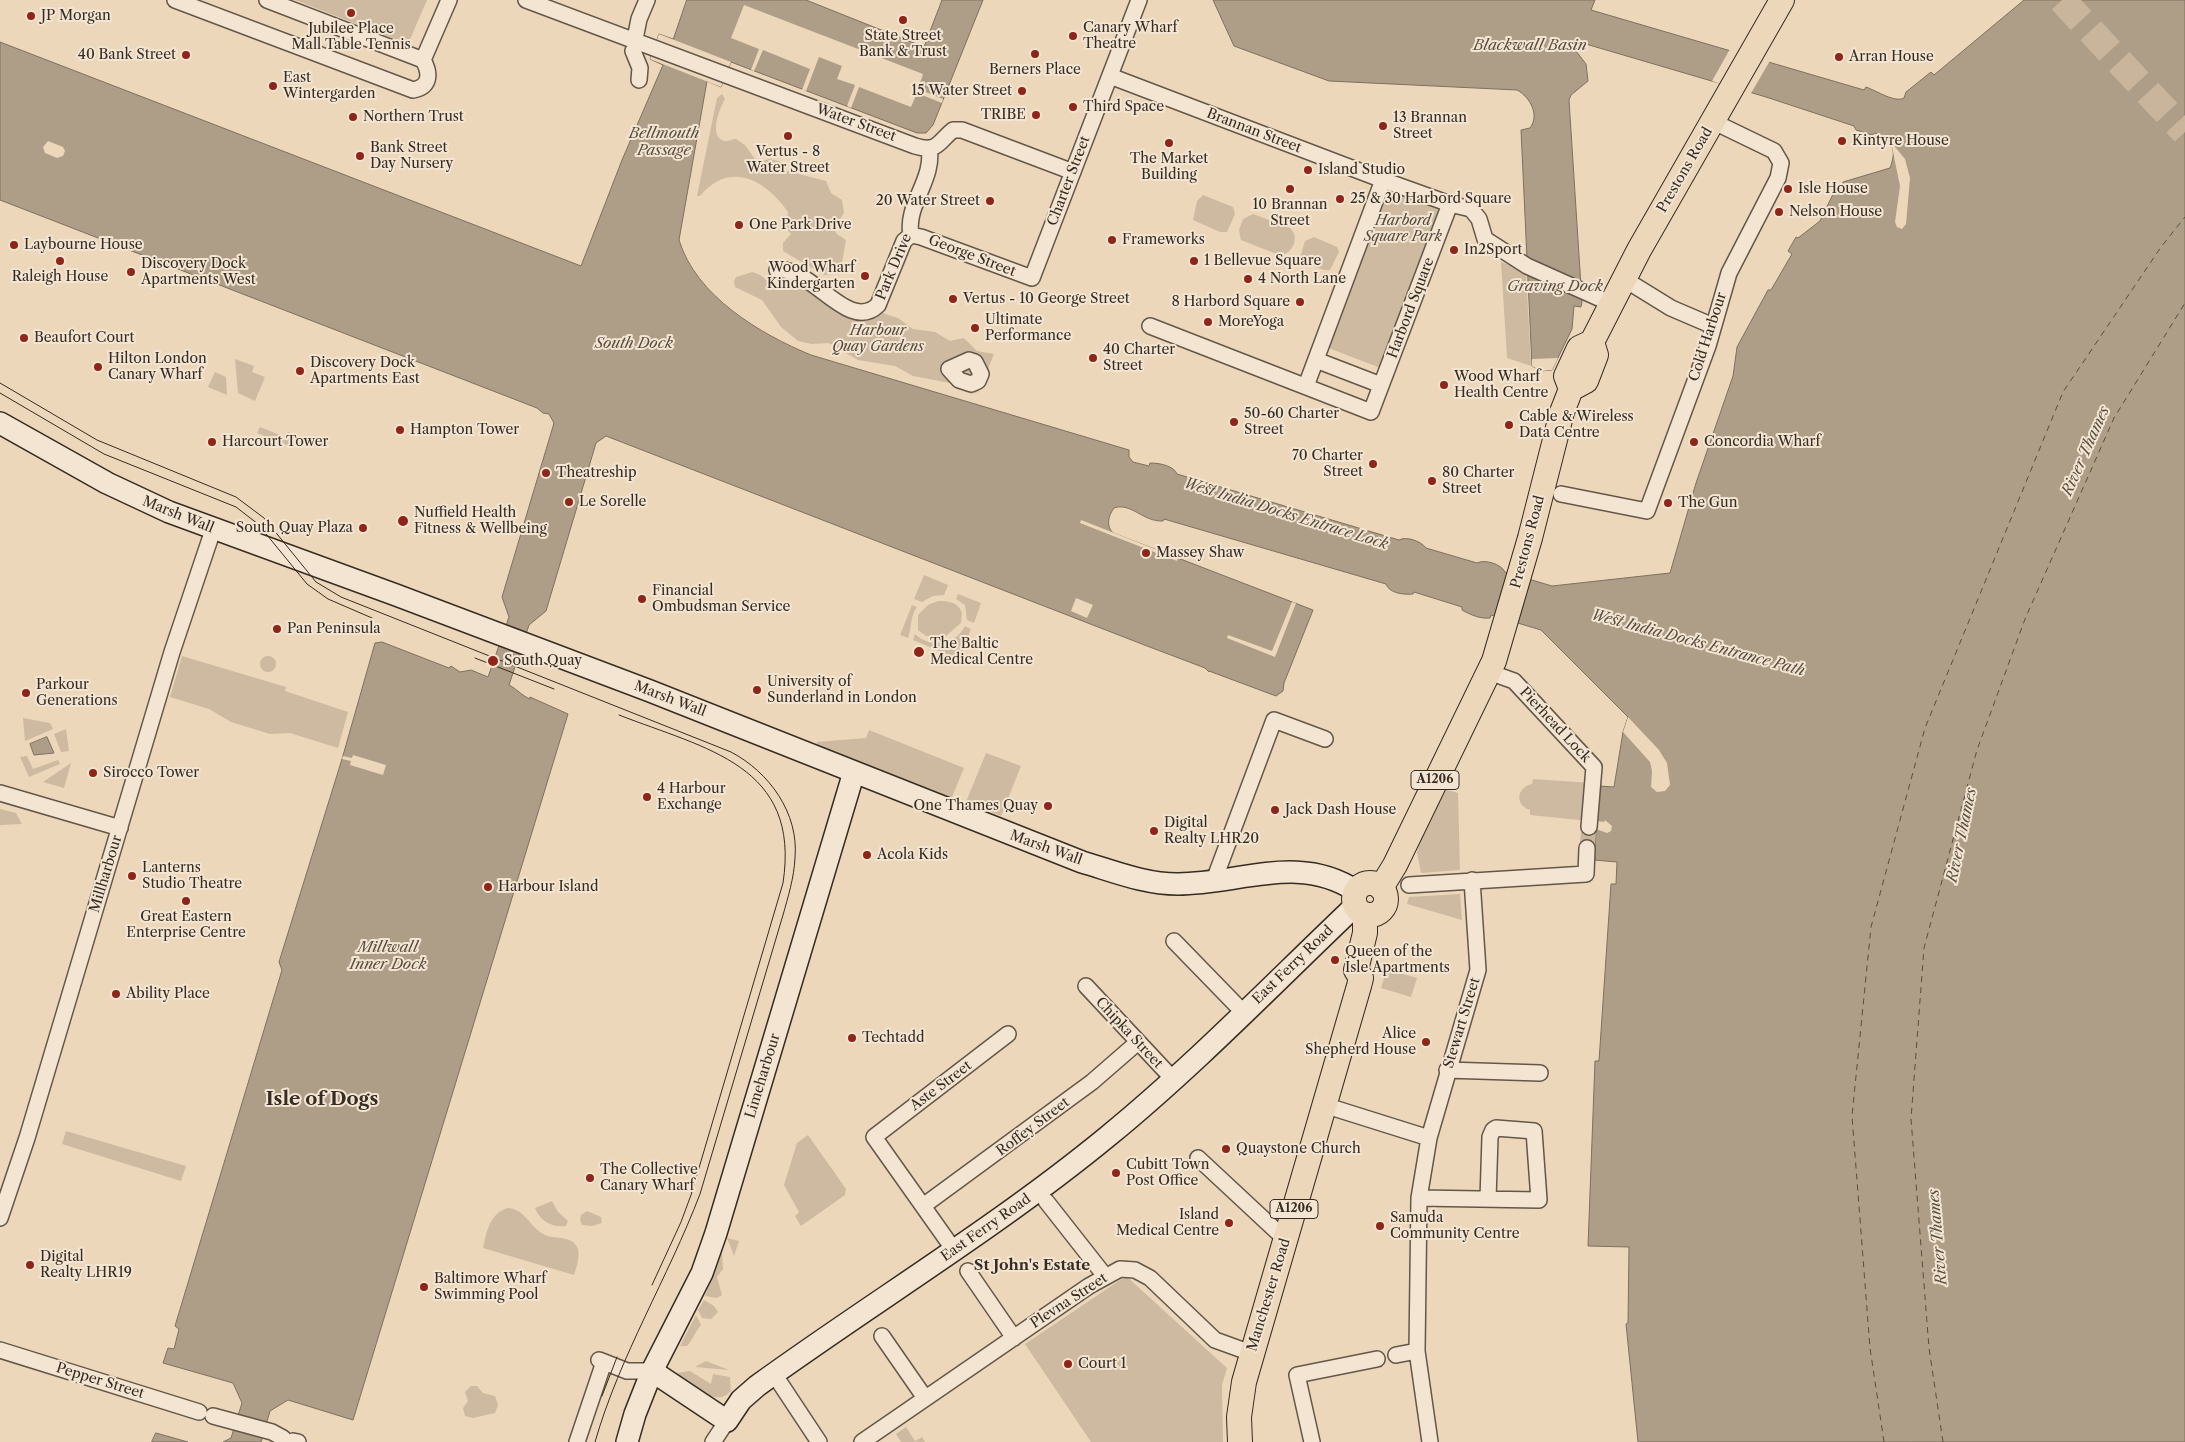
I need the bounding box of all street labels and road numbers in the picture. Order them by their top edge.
street label: Water Street [814,101,898,145]
street label: Brannan Street [1204,105,1304,157]
street label: Prestons Road [1654,124,1716,216]
street label: Charter Street [1044,134,1094,228]
street label: Park Drive [872,231,916,303]
street label: George Street [926,232,1018,280]
street label: Harbord Square [1384,255,1438,361]
street label: Cold Harbour [1686,290,1730,384]
street label: Marsh Wall [140,493,216,537]
street label: Prestons Road [1508,494,1548,590]
street label: Marsh Wall [632,678,708,720]
street label: Pierhead Lock [1516,684,1594,766]
road number: A1206 [1411,770,1459,790]
street label: Marsh Wall [1008,827,1084,869]
street label: Millharbour [86,833,126,915]
street label: East Ferry Road [1249,922,1337,1008]
street label: Stewart Street [1440,976,1484,1070]
street label: Chipka Street [1092,994,1166,1072]
street label: Limeharbour [742,1032,784,1120]
street label: Aste Street [907,1057,975,1115]
street label: Roffey Street [993,1094,1073,1160]
street label: East Ferry Road [938,1191,1034,1265]
road number: A1206 [1270,1200,1318,1218]
street label: Manchester Road [1244,1237,1294,1353]
street label: Plevna Street [1027,1270,1111,1332]
street label: Pepper Street [54,1360,146,1402]

